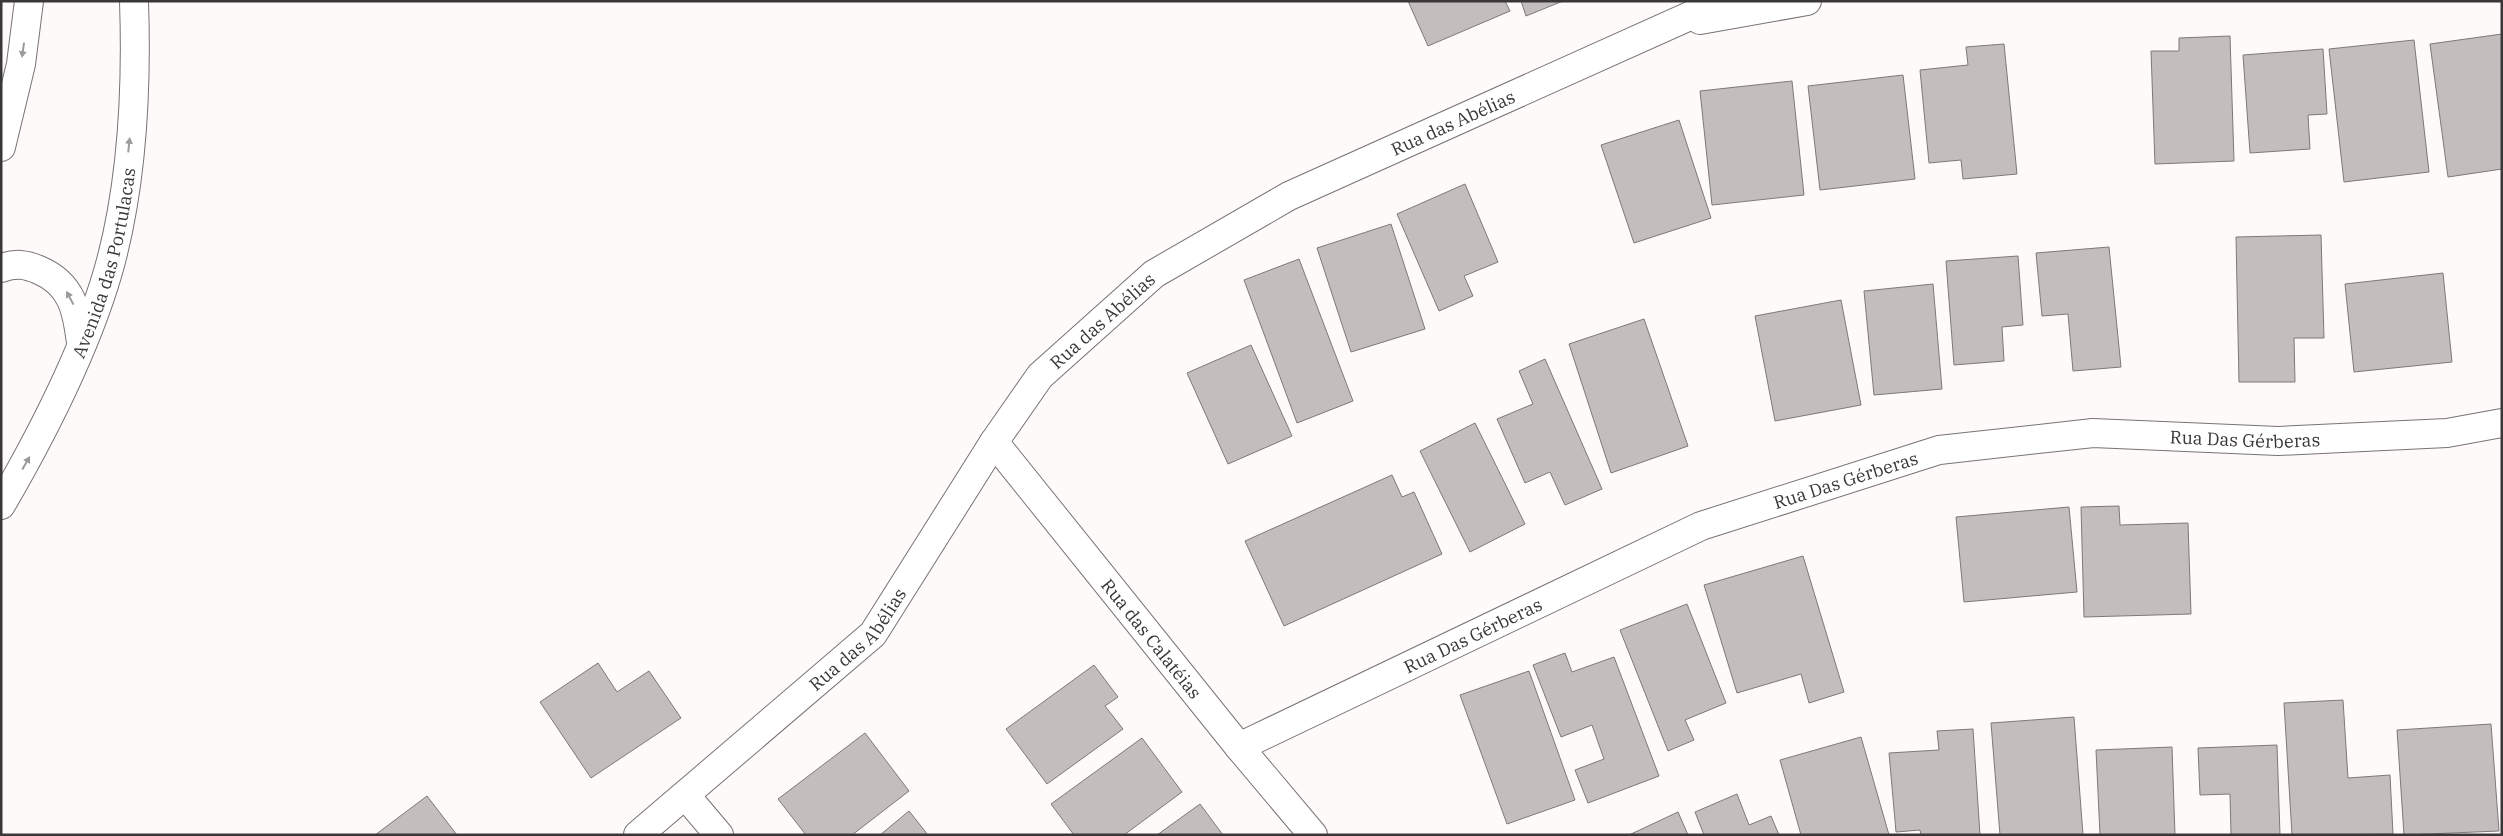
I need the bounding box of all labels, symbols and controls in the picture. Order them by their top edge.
one-way arrow [18,42,26,58]
street label: Rua das Abélias [1387,85,1518,160]
one-way arrow [126,137,134,153]
street label: Avenida das Portulacas [66,166,140,361]
street label: Rua das Abélias [1045,267,1160,374]
one-way arrow [66,290,74,305]
street label: Rua Das Gérberas [2169,425,2321,453]
street label: Rua Das Gérberas [1770,446,1921,514]
one-way arrow [21,456,30,470]
street label: Rua das Calatéias [1097,574,1207,703]
street label: Rua das Abélias [804,583,911,695]
street label: Rua Das Gérberas [1400,592,1546,678]

